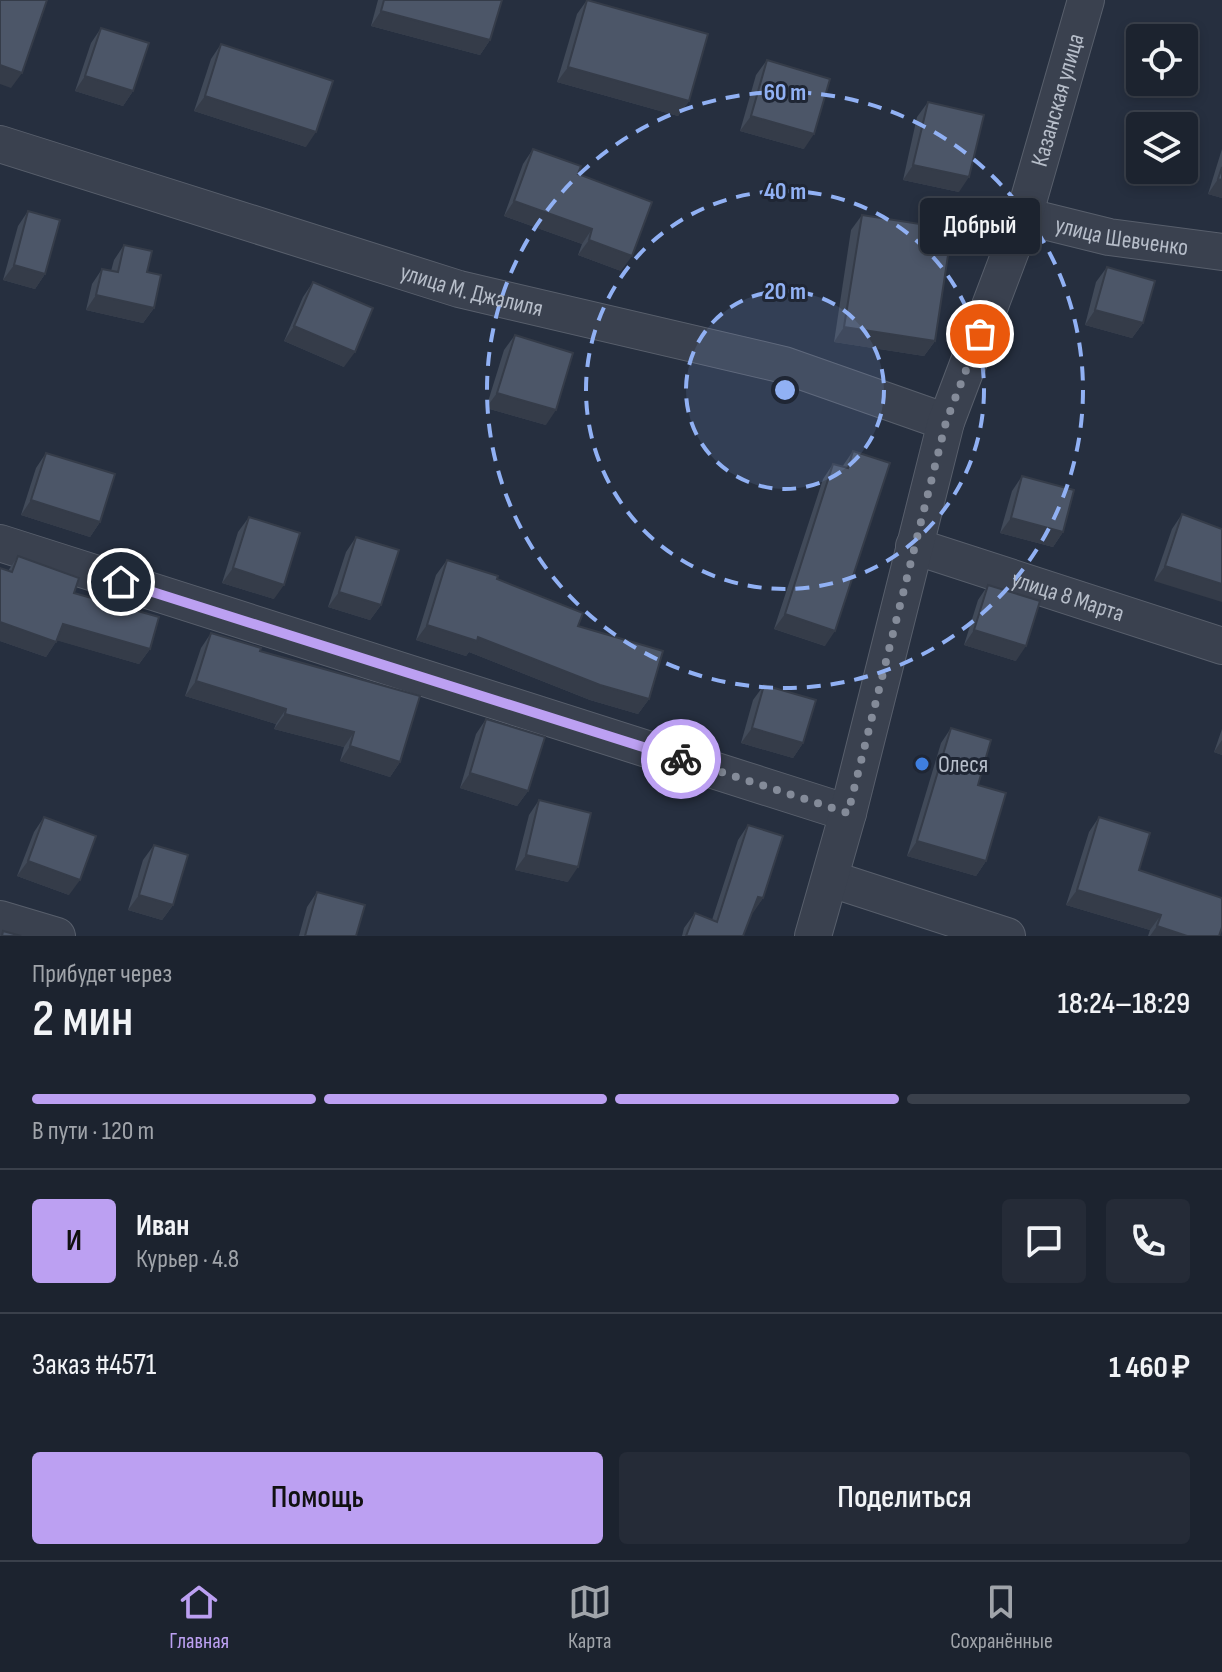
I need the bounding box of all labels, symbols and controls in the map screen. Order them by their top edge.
map controls [1126,24,1198,184]
button: locate [1126,24,1198,96]
street label: Казанская улица [1025,30,1091,170]
text: 60 m [764,78,806,107]
button: layers [1126,112,1198,184]
text: 40 m [764,177,806,206]
callout: Добрый [920,198,1040,254]
text: Добрый [944,210,1016,241]
street label: улица Шевченко [1052,210,1190,262]
street label: улица М. Джалиля [397,257,546,323]
text: 20 m [764,277,806,306]
pin [946,300,1014,368]
icon: bag [958,312,1002,356]
centre of rings [771,376,799,404]
pin [87,548,155,616]
icon: home [99,560,143,604]
street label: улица 8 Марта [1008,565,1128,628]
courier [641,719,721,799]
icon: bike [659,737,703,781]
place label: Олеся [938,750,988,779]
marker: Олеся [913,755,931,773]
text: Прибудет через [32,959,172,990]
text: 18:24–18:29 [1058,986,1190,1022]
text: 2 мин [32,988,133,1051]
text: В пути · 120 m [32,1116,154,1147]
button: chat [1002,1199,1086,1283]
button: phone [1106,1199,1190,1283]
text: Иван [136,1208,189,1244]
text: И [66,1223,82,1259]
text: Курьер · 4.8 [136,1244,239,1275]
text: Заказ #4571 [32,1347,156,1383]
text: 1 460 ₽ [1109,1350,1190,1386]
button: Помощь [32,1452,603,1544]
button: Поделиться [619,1452,1190,1544]
tab: Главная [169,1580,229,1655]
tab: Карта [568,1580,612,1655]
tab: Сохранённые [950,1580,1053,1655]

